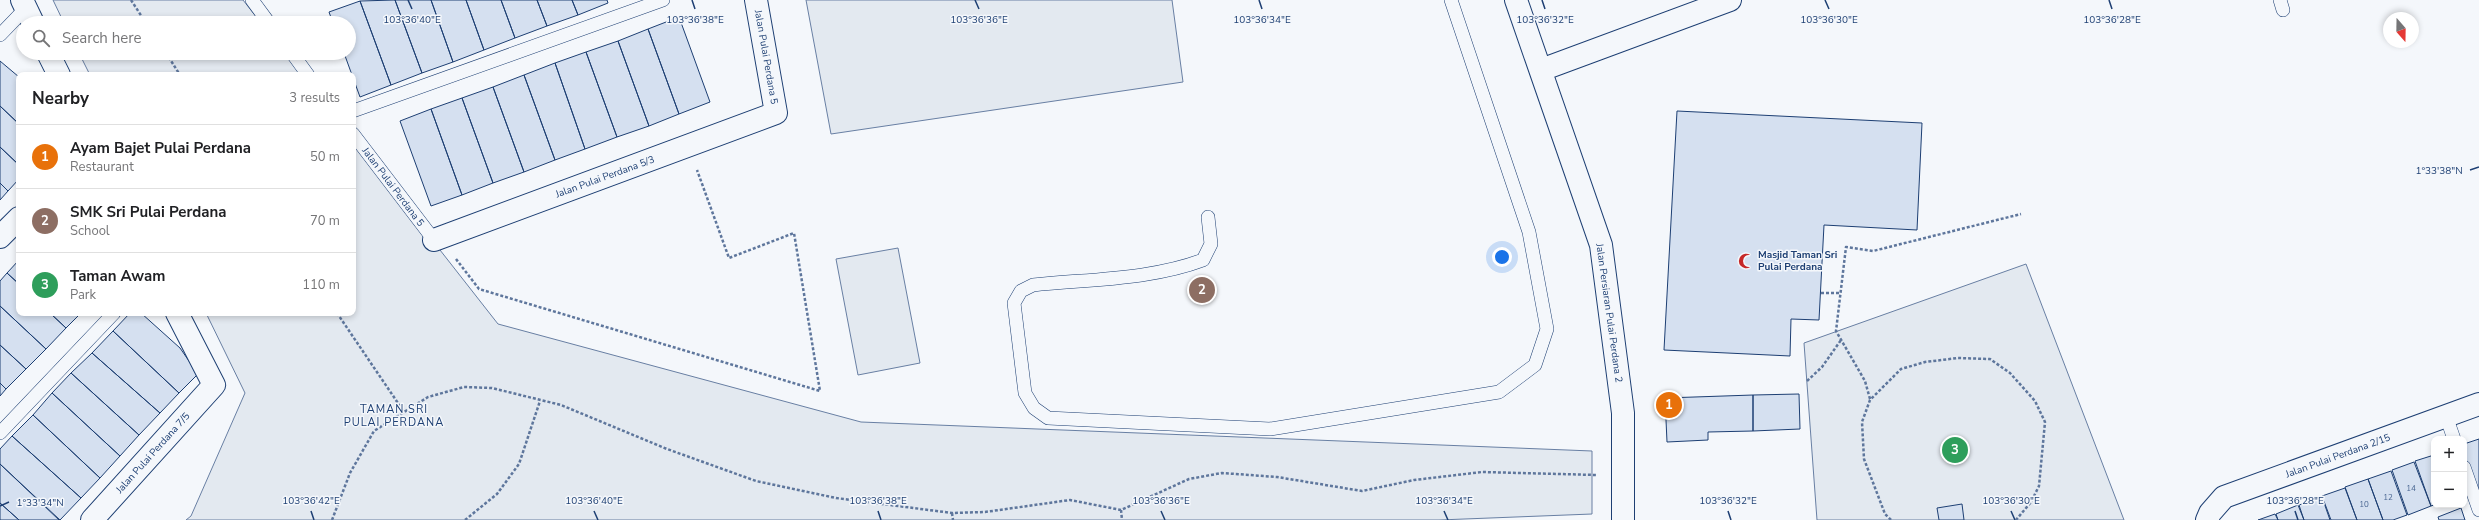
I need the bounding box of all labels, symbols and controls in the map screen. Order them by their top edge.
street label: Jalan Pulai Perdana 5 [751,8,781,105]
north arrow [2383,12,2419,48]
text: 103°36'40"E [383,13,441,27]
text: 103°36'38"E [666,13,724,27]
text: 103°36'36"E [950,13,1008,27]
text: 103°36'34"E [1233,13,1291,27]
text: 103°36'32"E [1516,13,1574,27]
text: 103°36'30"E [1800,13,1858,27]
text: 103°36'28"E [2083,13,2141,27]
search box [16,16,356,60]
icon: search [30,27,52,49]
text: Search here [62,28,142,48]
text: Nearby [32,87,89,110]
text: 3 results [289,89,340,107]
text: Ayam Bajet Pulai Perdana [70,138,251,158]
street label: Jalan Pulai Perdana 5 [358,144,427,229]
text: 1 [41,148,49,166]
text: 50 m [310,148,340,166]
street label: Jalan Pulai Perdana 5/3 [553,153,657,202]
text: Restaurant [70,158,134,176]
text: 1°33'38"N [2415,164,2463,178]
text: SMK Sri Pulai Perdana [70,202,226,222]
text: 2 [41,212,49,230]
text: 70 m [310,212,340,230]
text: School [70,222,110,240]
street label: Jalan Persiaran Pulai Perdana 2 [1592,242,1626,383]
your location [1492,247,1512,267]
place label: Masjid Taman Sri Pulai Perdana [1758,248,1837,274]
mosque icon: Masjid Taman Sri Pulai Perdana [1737,252,1755,270]
text: Taman Awam [70,266,165,286]
pin: 2 [1189,275,1215,305]
text: 3 [41,276,49,294]
text: 110 m [302,276,340,294]
text: Park [70,286,96,304]
pin: 1 [1656,390,1682,420]
district label: TAMAN SRI PULAI PERDANA [344,402,444,430]
street label: Jalan Pulai Perdana 7/5 [112,409,193,497]
street label: Jalan Pulai Perdana 2/15 [2283,431,2392,482]
pin: 3 [1942,435,1968,465]
map controls [2431,436,2467,508]
button: + [2431,436,2467,472]
button: − [2431,472,2467,508]
house number: 14 [2406,483,2416,494]
house number: 12 [2383,492,2393,503]
text: 103°36'42"E [282,494,340,508]
text: 103°36'40"E [565,494,623,508]
text: 103°36'38"E [849,494,907,508]
text: 103°36'36"E [1132,494,1190,508]
text: 103°36'34"E [1415,494,1473,508]
text: 103°36'32"E [1699,494,1757,508]
text: 103°36'30"E [1982,494,2040,508]
text: 103°36'28"E [2266,494,2324,508]
text: 1°33'34"N [16,496,64,510]
house number: 10 [2359,499,2369,510]

